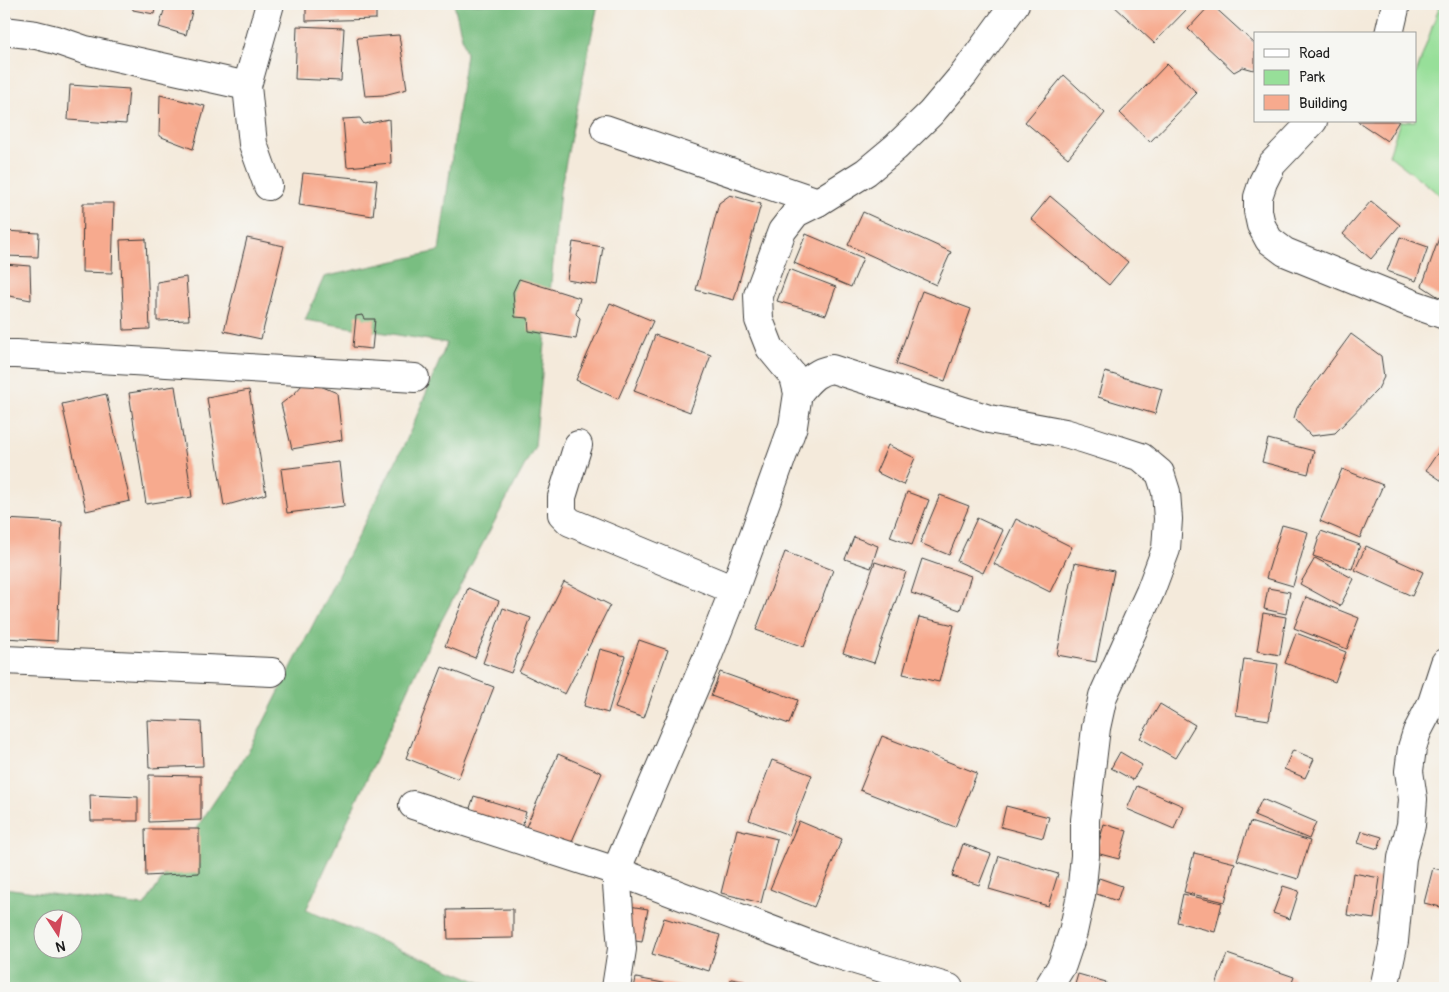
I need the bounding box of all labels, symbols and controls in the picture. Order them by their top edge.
legend [1254,32,1416,122]
text: Road [1299,44,1330,63]
text: Park [1299,68,1326,87]
text: Building [1299,94,1347,113]
north arrow [32,910,82,960]
text: N [54,937,67,956]

